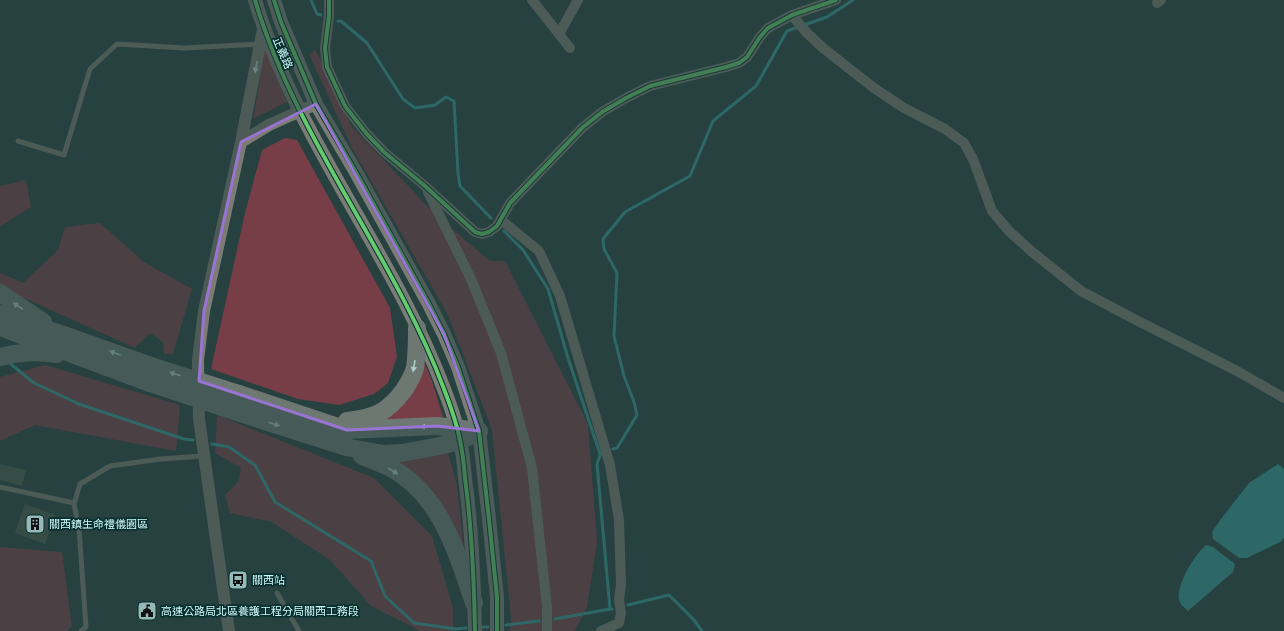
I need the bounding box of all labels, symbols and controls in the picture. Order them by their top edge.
street label: 正義路 [270,35,295,71]
one-way arrow [252,61,258,73]
one-way arrow [13,302,24,310]
one-way arrow [108,350,120,356]
one-way arrow [411,360,417,373]
one-way arrow [168,371,180,377]
one-way arrow [269,421,281,427]
one-way arrow [420,423,432,430]
one-way arrow [387,467,399,474]
building icon: 關西鎮生命禮儀園區 [24,513,46,535]
place label: 關西鎮生命禮儀園區 [49,518,148,531]
bus stop icon: 關西站 [227,569,249,591]
place label: 關西站 [252,574,285,587]
public building icon: 高速公路局北區養護工程分局關西工務段 [136,600,158,622]
place label: 高速公路局北區養護工程分局關西工務段 [161,605,359,618]

